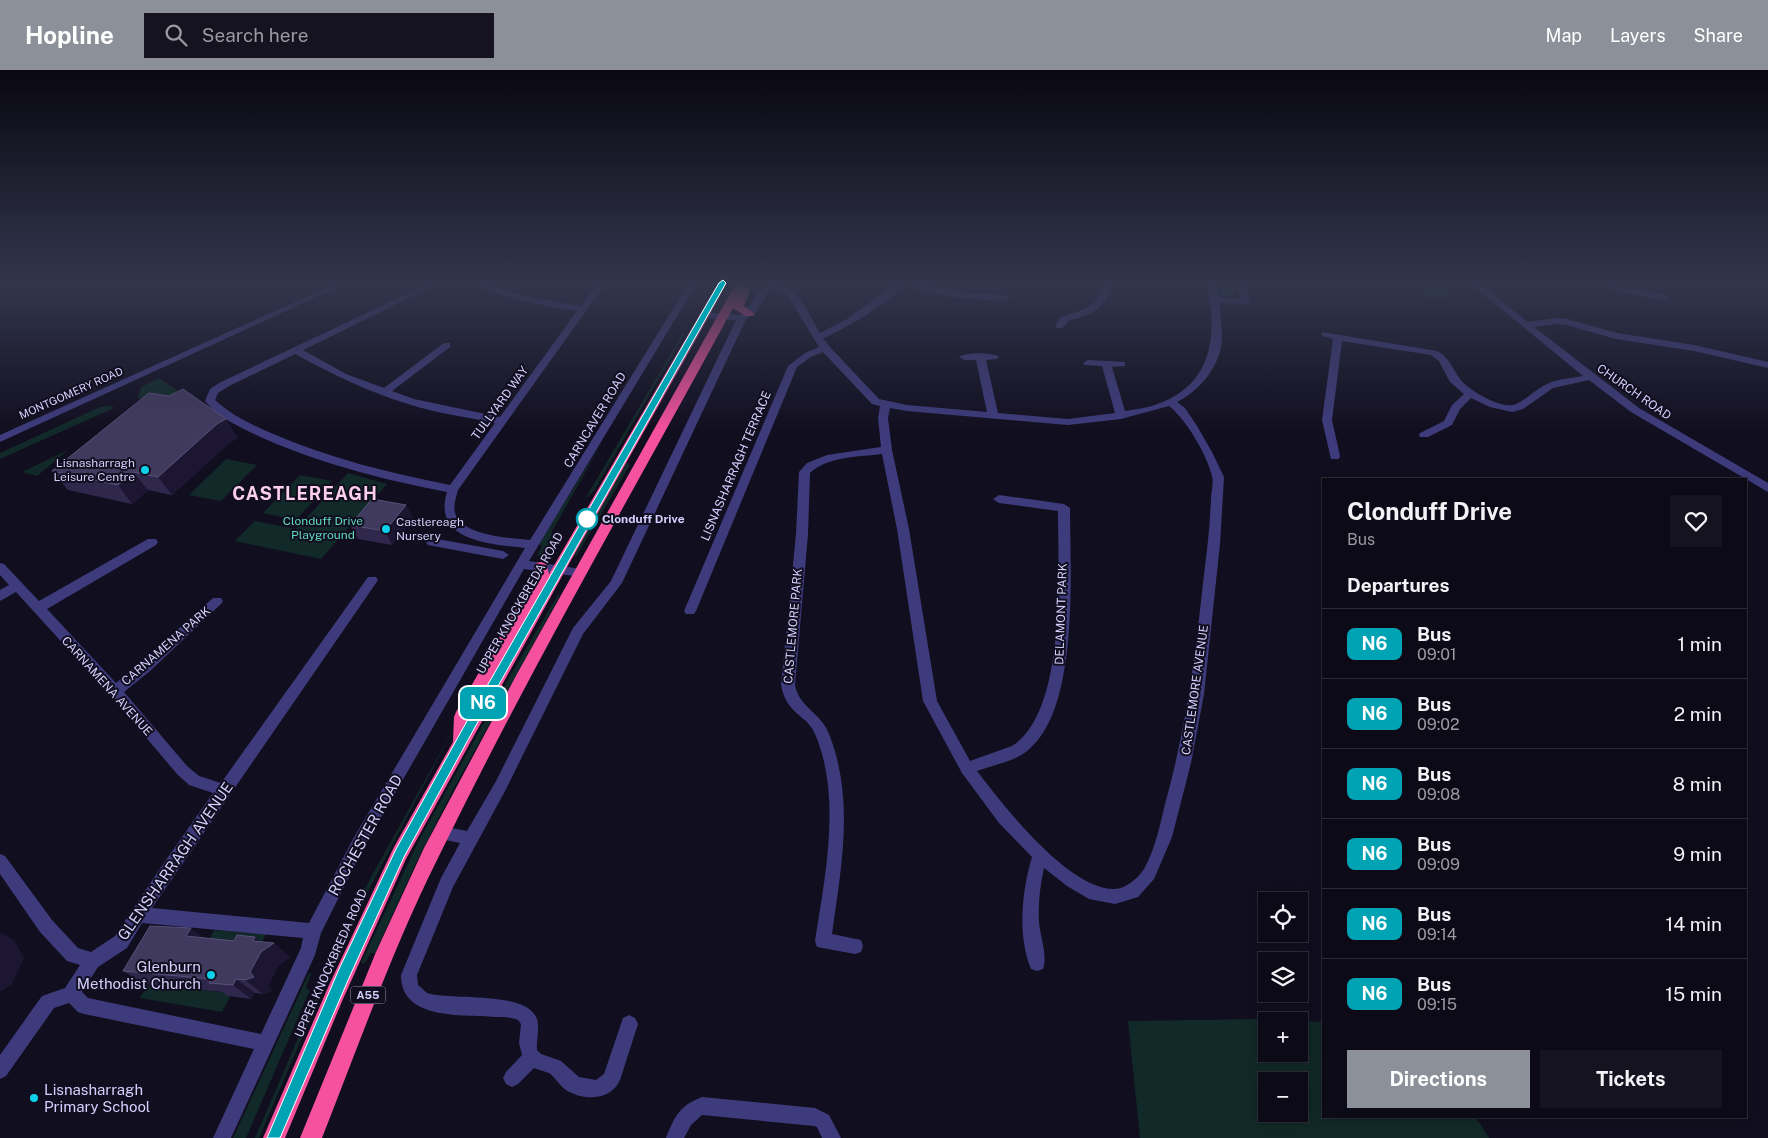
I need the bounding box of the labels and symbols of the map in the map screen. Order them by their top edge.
street label: CHURCH ROAD [1594,361,1674,423]
street label: TULLYARD WAY [469,363,532,442]
street label: MONTGOMERY ROAD [17,365,125,421]
street label: CARNCAVER ROAD [561,370,629,470]
street label: LISNASHARRAGH TERRACE [698,389,774,543]
place label: Lisnasharragh Leisure Centre [53,456,135,484]
marker: Lisnasharragh Leisure Centre [139,464,151,476]
district label: CASTLEREAGH [232,483,378,504]
marker: Clonduff Drive [576,508,598,530]
place label: Clonduff Drive [602,512,685,526]
park label: Clonduff Drive Playground [283,514,363,542]
place label: Castlereagh Nursery [396,515,464,543]
marker: Castlereagh Nursery [380,523,392,535]
street label: UPPER KNOCKBREDA ROAD [474,530,566,676]
street label: DELAMONT PARK [1052,563,1070,665]
street label: CASTLEMORE PARK [781,568,805,684]
street label: CARNAMENA PARK [119,604,213,688]
street label: CASTLEMORE AVENUE [1179,624,1211,756]
street label: CARNAMENA AVENUE [59,634,155,738]
line badge: N6 [460,687,506,719]
street label: ROCHESTER ROAD [325,772,405,898]
street label: GLENSHARRAGH AVENUE [114,779,236,943]
street label: UPPER KNOCKBREDA ROAD [292,887,370,1039]
place label: Glenburn Methodist Church [77,958,201,992]
marker: Glenburn Methodist Church [205,969,217,981]
road number: A55 [350,986,386,1004]
place label: Lisnasharragh Primary School [44,1081,150,1115]
marker: Lisnasharragh Primary School [28,1092,40,1104]

